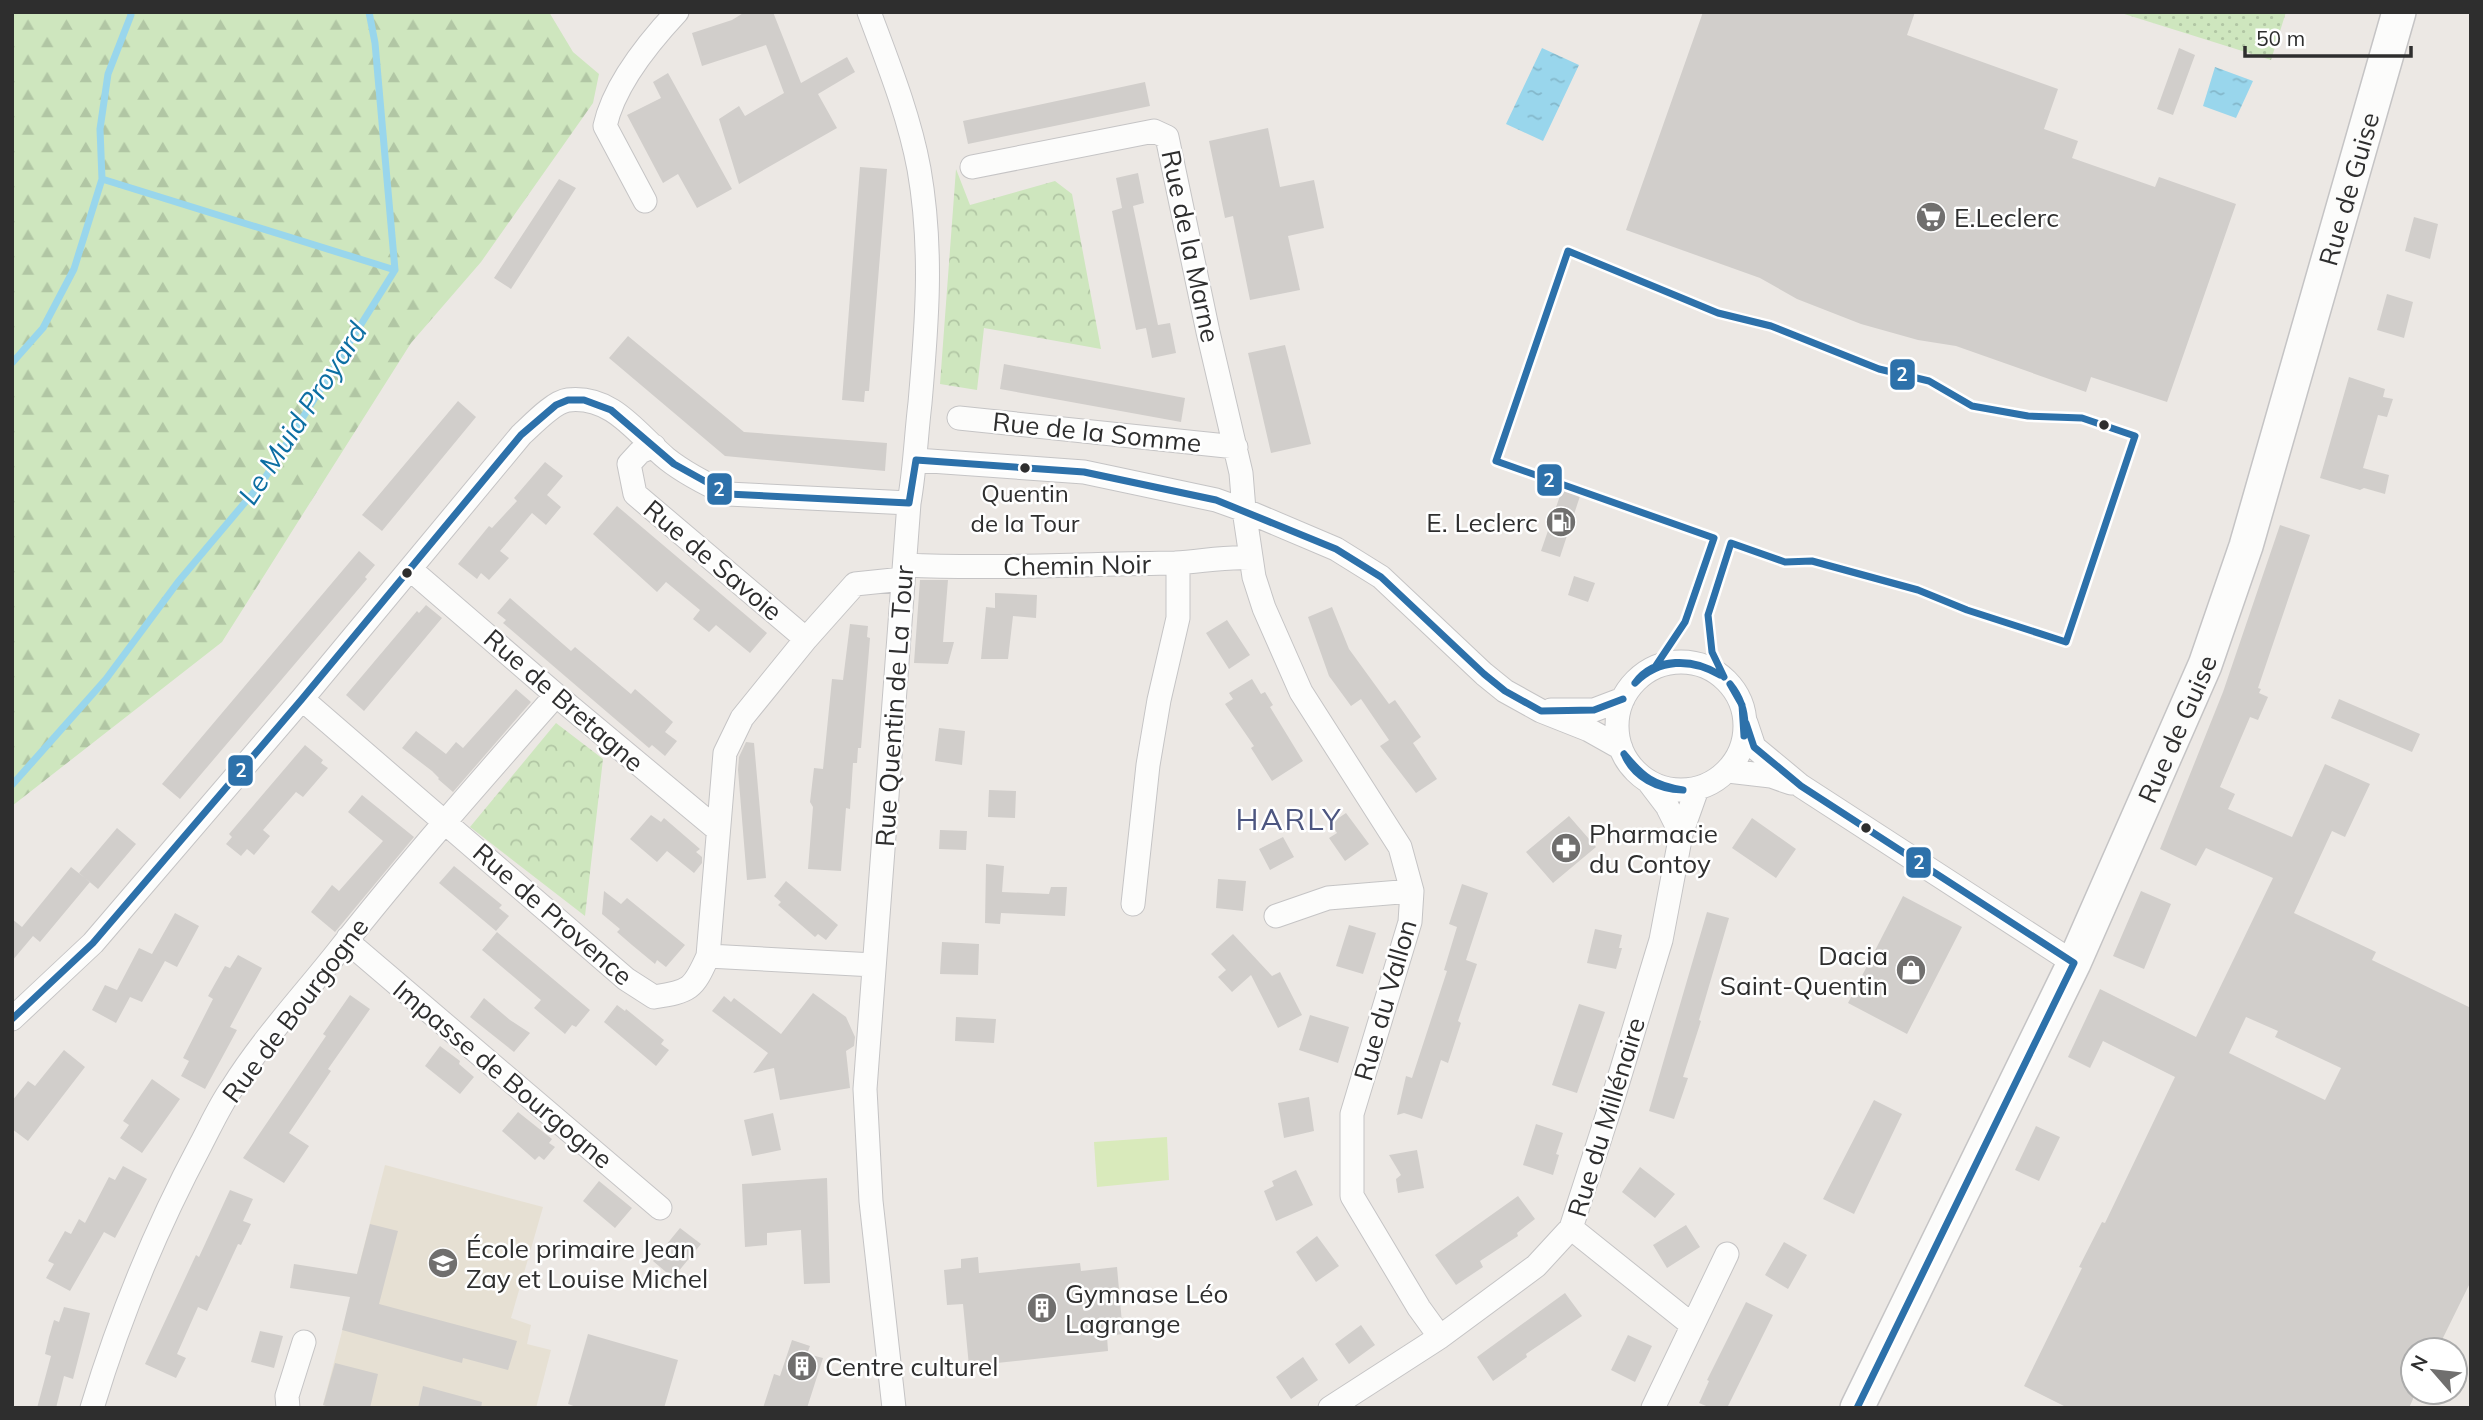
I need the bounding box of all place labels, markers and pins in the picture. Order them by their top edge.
supermarket icon: E.Leclerc [1914,200,1948,234]
place label: E.Leclerc [1954,201,2059,234]
unlabelled marker [2097,418,2111,432]
marker: Quentin de la Tour [1018,461,1032,475]
place label: Quentin de la Tour [970,478,1080,538]
fuel station icon: E. Leclerc [1544,505,1578,539]
place label: E. Leclerc [1426,506,1538,539]
unlabelled marker [400,566,414,580]
place label: Pharmacie du Contoy [1589,817,1718,880]
unlabelled marker [1859,821,1873,835]
pharmacy icon: Pharmacie du Contoy [1549,831,1583,865]
place label: Dacia Saint-Quentin [1720,939,1888,1002]
shop icon: Dacia Saint-Quentin [1894,953,1928,987]
place label: École primaire Jean Zay et Louise Michel [466,1232,708,1295]
school or university icon: École primaire Jean Zay et Louise Michel [426,1246,460,1280]
place label: Gymnase Léo Lagrange [1065,1277,1228,1340]
building icon: Gymnase Léo Lagrange [1025,1291,1059,1325]
building icon: Centre culturel [785,1349,819,1383]
place label: Centre culturel [825,1350,998,1383]

